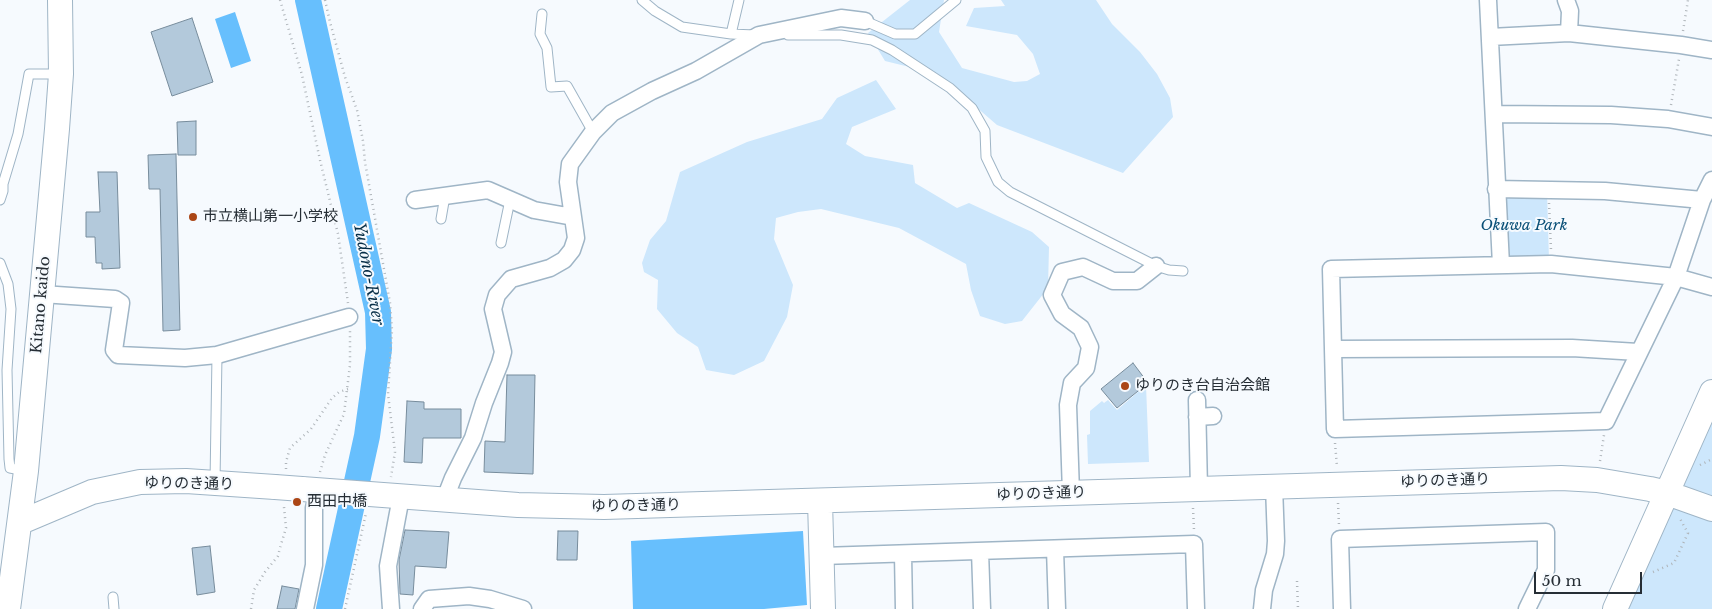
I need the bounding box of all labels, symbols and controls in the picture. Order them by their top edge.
place label: 市立横山第一小学校 [203,208,338,226]
marker: 市立横山第一小学校 [187,211,199,223]
park label: Okuwa Park [1481,217,1567,235]
water label: Yudono-River [349,221,387,327]
street label: Kitano kaido [28,255,54,355]
place label: ゆりのき台自治会館 [1135,377,1270,395]
marker: ゆりのき台自治会館 [1119,380,1131,392]
street label: ゆりのき通り [1400,470,1490,492]
street label: ゆりのき通り [144,474,234,494]
street label: ゆりのき通り [996,483,1086,505]
place label: 西田中橋 [307,493,367,511]
marker: 西田中橋 [291,496,303,508]
street label: ゆりのき通り [591,496,681,516]
scale bar [1537,562,1644,594]
text: 50 m [1542,571,1582,590]

